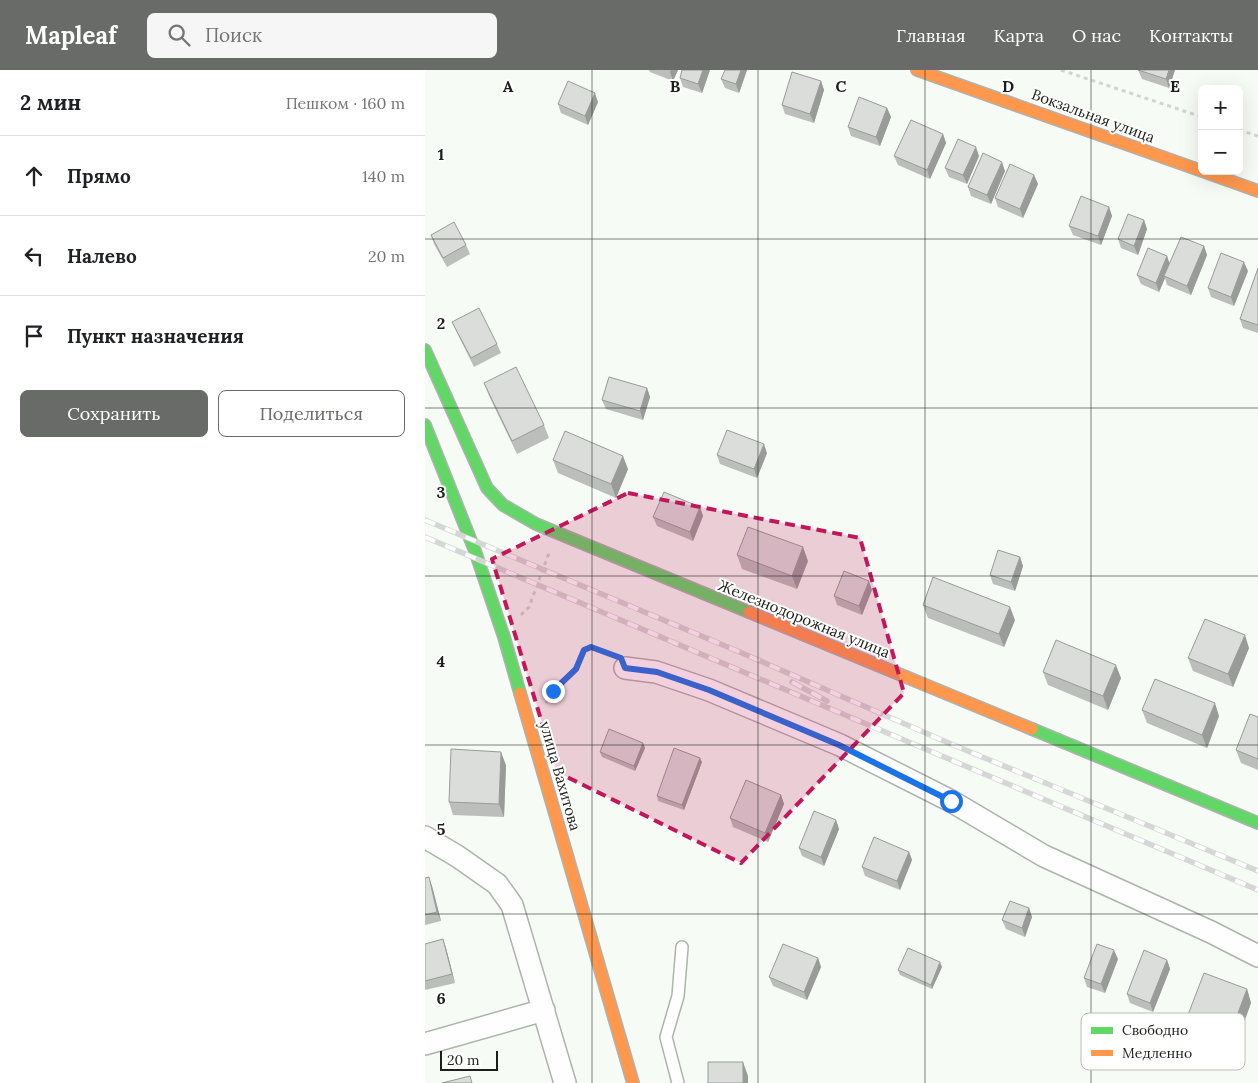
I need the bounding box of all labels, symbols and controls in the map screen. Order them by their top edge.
search box [147,13,497,58]
text: Mapleaf [25,20,117,51]
icon: search [165,21,193,49]
text: Поиск [205,23,262,47]
text: Главная [896,24,965,47]
text: Карта [993,24,1044,47]
text: О нас [1072,24,1121,47]
text: Контакты [1149,24,1233,47]
text: A [503,76,514,96]
text: B [670,76,681,96]
text: C [835,76,847,96]
text: D [1002,76,1014,96]
text: E [1170,76,1180,96]
street label: Вокзальная улица [1029,84,1158,147]
map controls [1198,85,1243,175]
button: + [1198,85,1243,130]
text: 2 мин [20,89,81,116]
text: Пешком · 160 m [286,93,405,113]
button: − [1198,130,1243,175]
text: 1 [438,144,444,164]
icon: ahead [20,162,48,190]
text: Прямо [67,164,131,188]
text: 140 m [362,166,405,186]
icon: left [20,242,48,270]
text: Налево [67,244,137,268]
text: 20 m [368,246,405,266]
text: 2 [437,313,445,333]
icon: arrive [20,322,48,350]
text: Пункт назначения [67,324,244,348]
button: Сохранить [20,390,208,437]
button: Поделиться [218,390,405,437]
text: 3 [437,482,446,502]
street label: Железнодорожная улица [715,575,893,662]
text: 4 [437,651,446,671]
route end [542,680,565,703]
street label: улица Вахитова [536,719,585,833]
route start [940,790,963,813]
text: 5 [437,819,446,839]
text: 6 [436,988,446,1008]
legend [1081,1013,1245,1070]
text: Свободно [1122,1021,1188,1039]
text: Медленно [1122,1044,1192,1062]
scale bar [440,1048,497,1071]
text: 20 m [447,1051,479,1069]

